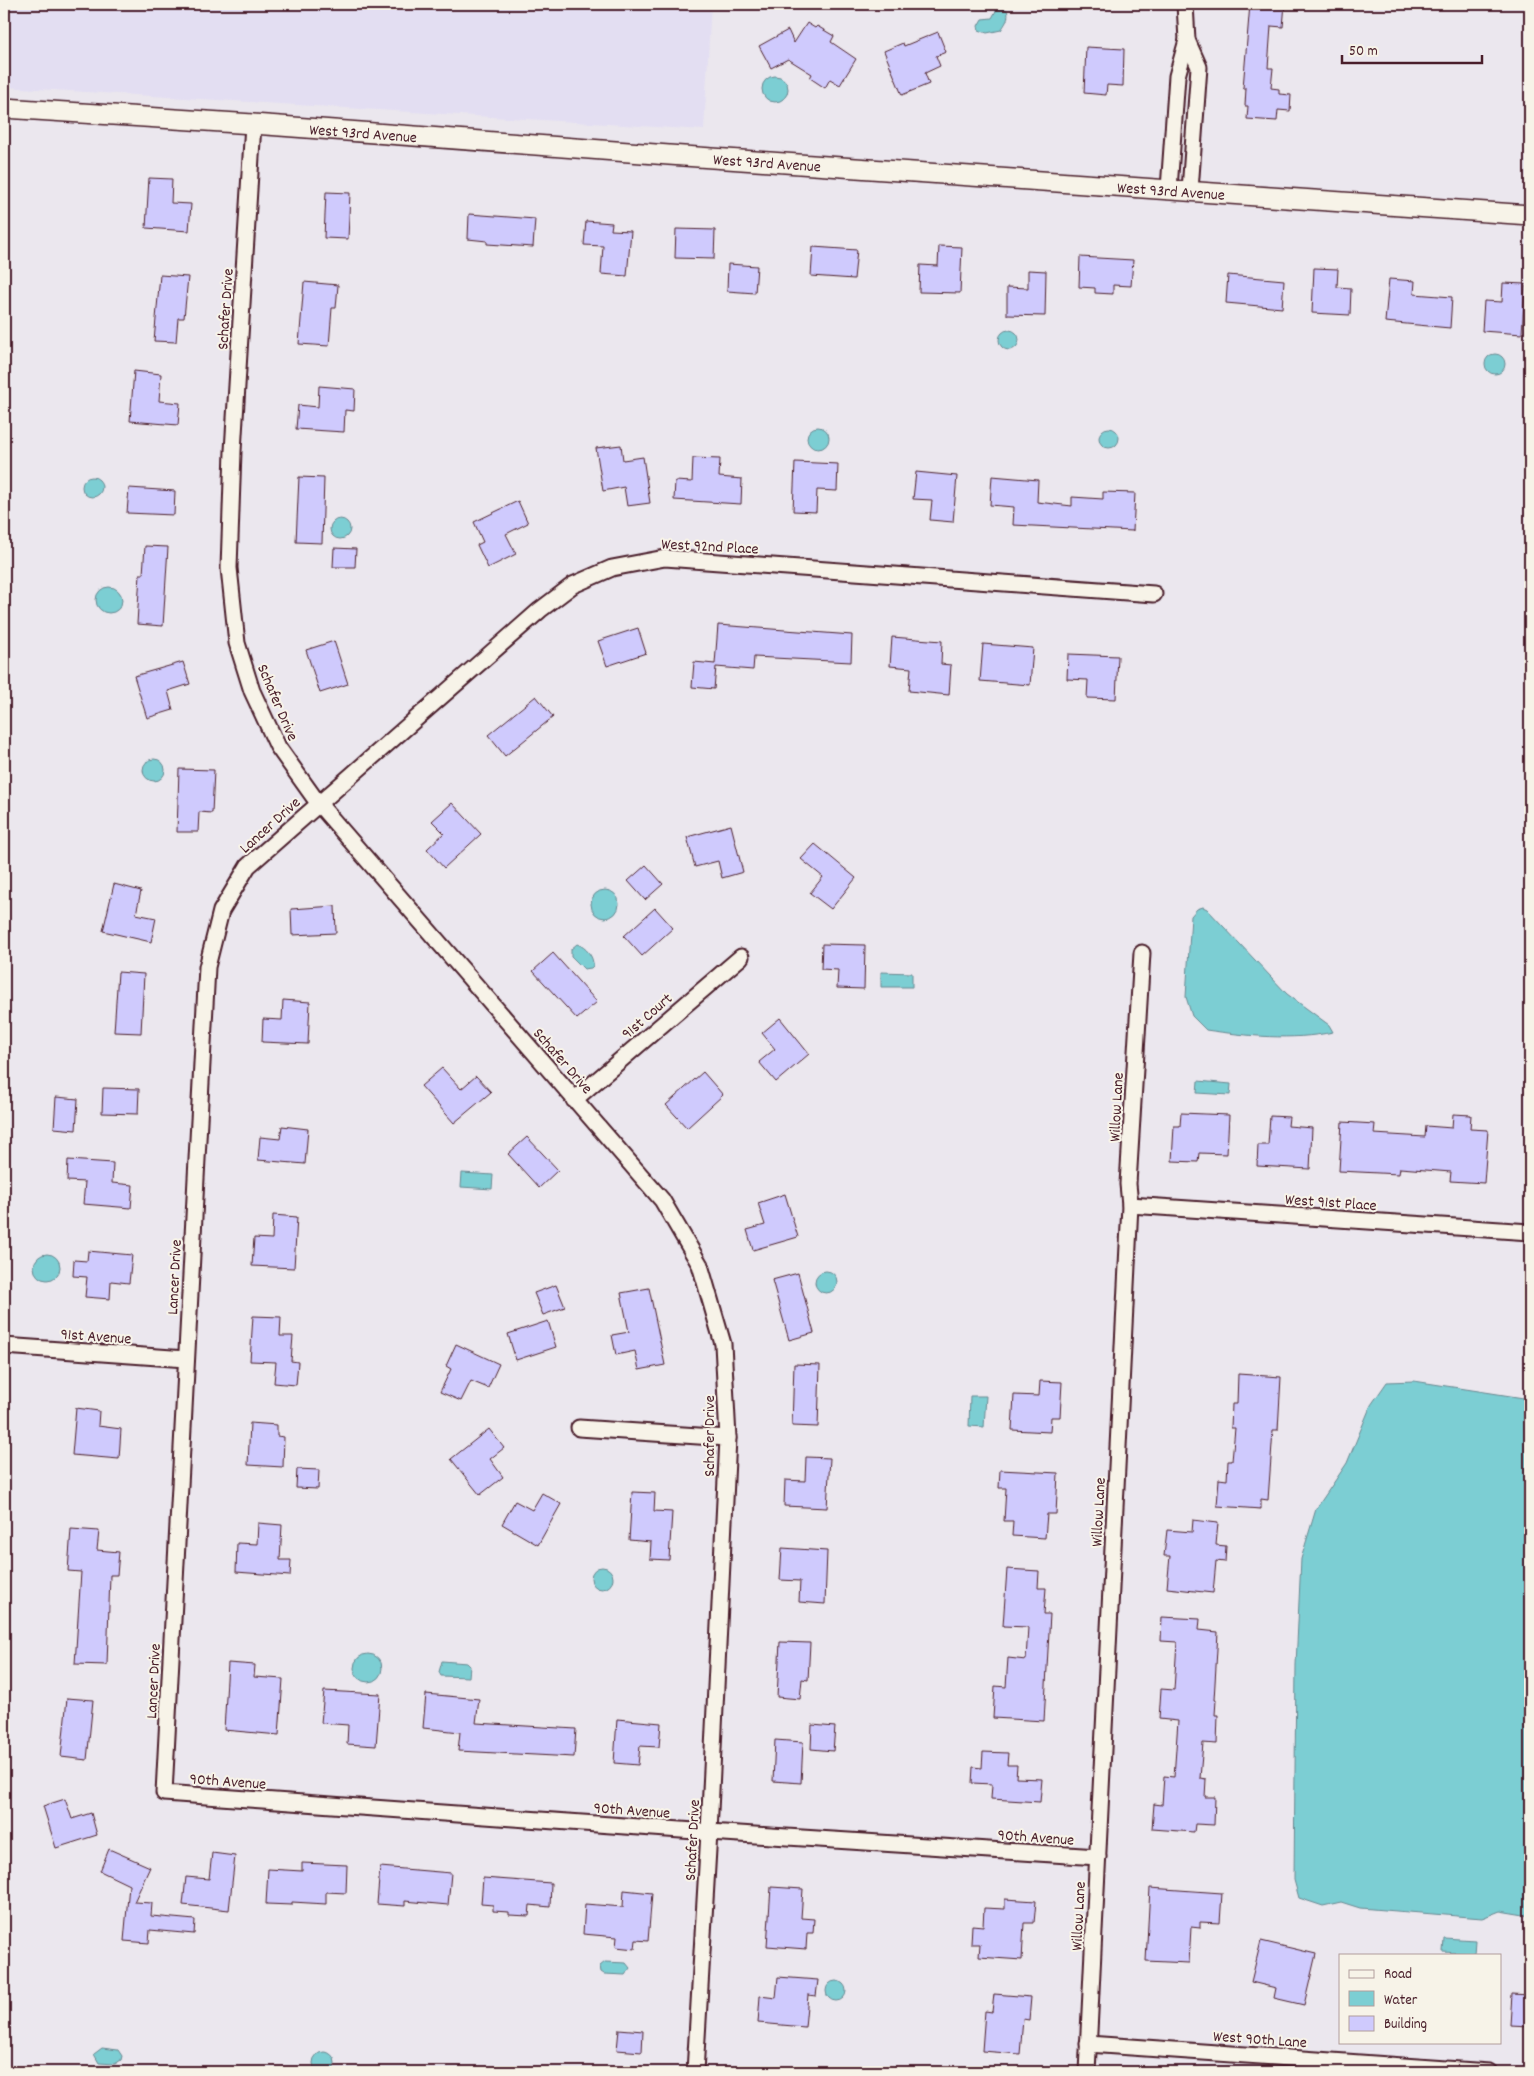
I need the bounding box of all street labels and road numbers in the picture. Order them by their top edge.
street label: West 93rd Avenue [308,119,418,150]
street label: West 93rd Avenue [712,149,822,180]
street label: West 93rd Avenue [1116,177,1226,208]
street label: Schafer Drive [212,268,241,351]
street label: West 92nd Place [661,533,759,562]
street label: Schafer Drive [250,661,303,745]
street label: Lancer Drive [235,792,306,860]
street label: 91st Court [617,988,678,1046]
street label: Schafer Drive [527,1023,598,1100]
street label: Willow Lane [1104,1072,1131,1142]
street label: West 91st Place [1284,1189,1377,1218]
street label: Lancer Drive [162,1239,189,1315]
street label: 91st Avenue [60,1324,132,1351]
street label: Schafer Drive [699,1395,722,1477]
street label: Willow Lane [1086,1477,1113,1547]
street label: Lancer Drive [141,1643,168,1719]
street label: 90th Avenue [189,1768,267,1797]
street label: 90th Avenue [593,1797,671,1826]
street label: Schafer Drive [680,1799,707,1881]
street label: 90th Avenue [997,1824,1075,1853]
street label: Willow Lane [1066,1881,1093,1951]
street label: West 90th Lane [1212,2026,1307,2055]

